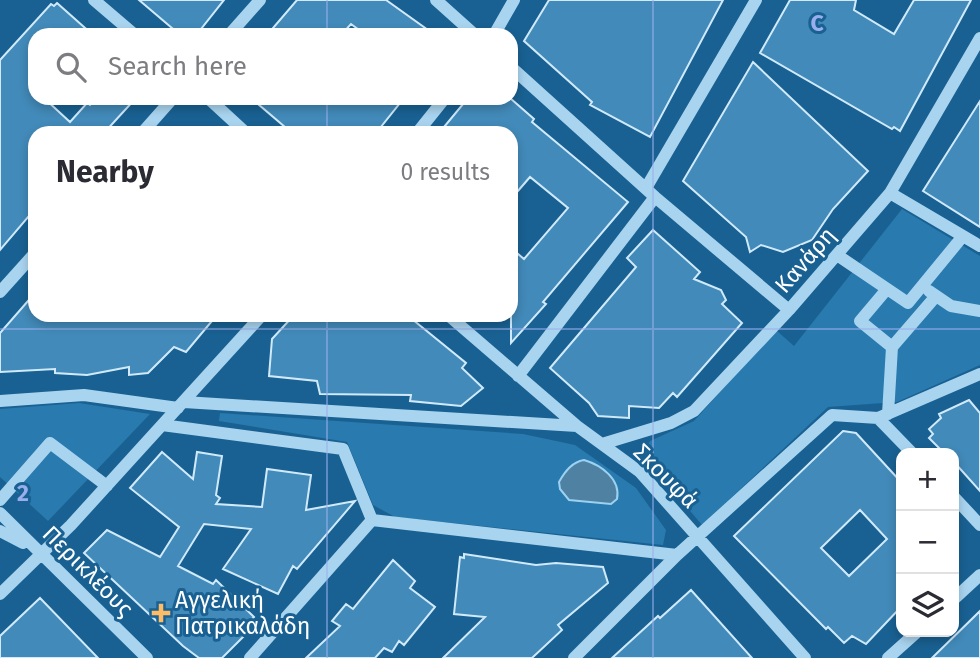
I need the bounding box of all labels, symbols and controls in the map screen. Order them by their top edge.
text: C [810,9,824,37]
search box [28,28,518,105]
icon: search [52,48,90,86]
text: Search here [108,51,247,82]
text: Nearby [56,154,154,190]
text: 0 results [400,158,490,186]
street label: Κανάρη [769,221,841,299]
street label: Σκουφά [628,438,704,514]
map controls [896,448,959,637]
button: + [896,448,959,511]
text: 2 [17,479,29,507]
button: − [896,511,959,574]
street label: Περικλέους [37,520,139,622]
button: layers [896,574,959,637]
place label: Αγγελική Πατρικαλάδη [175,586,310,640]
marker: Αγγελική Πατρικαλάδη [153,605,169,621]

